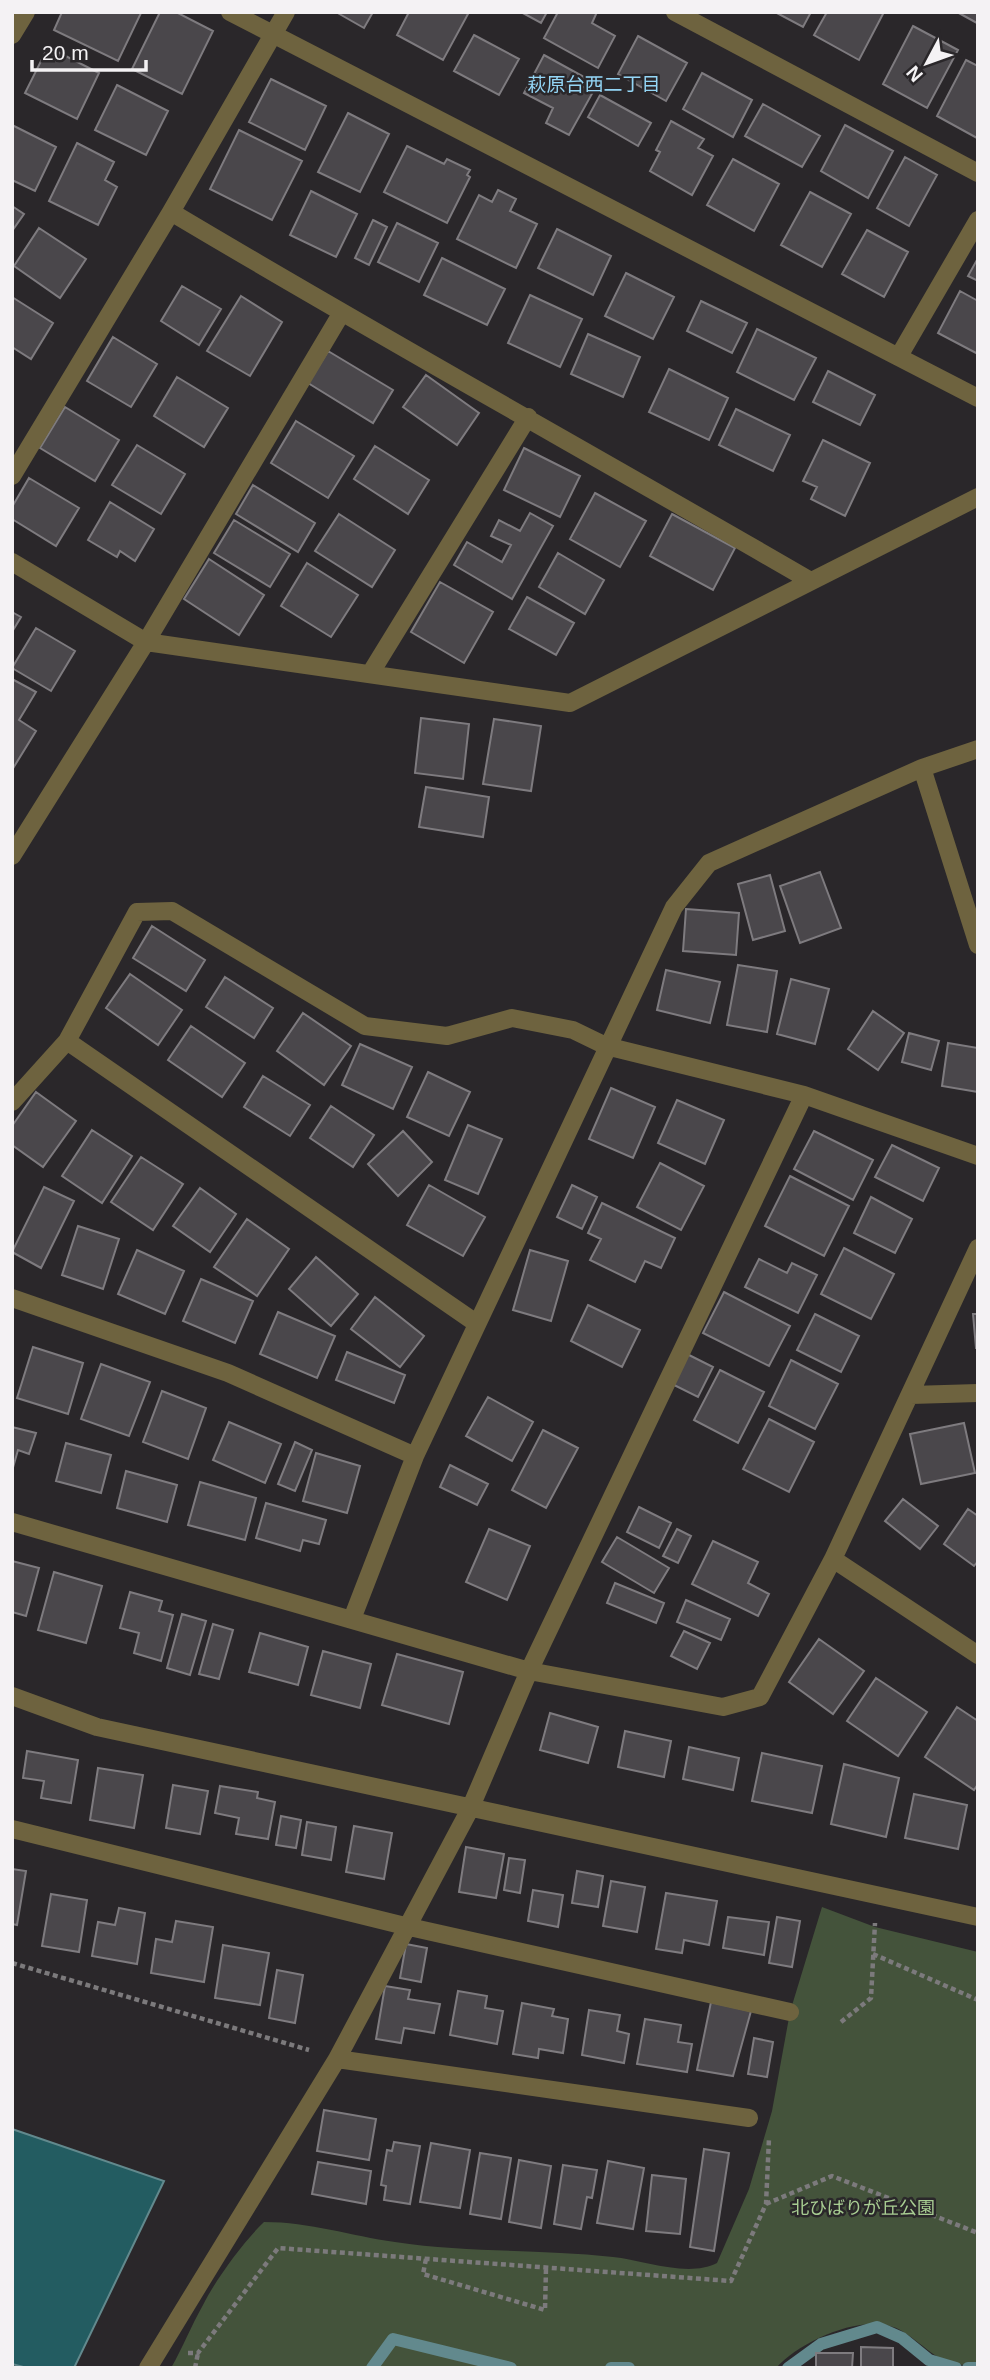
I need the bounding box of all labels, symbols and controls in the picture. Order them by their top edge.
scale bar [32,28,145,72]
north arrow [892,28,962,98]
text: 20 m [42,41,89,64]
text: N [902,62,927,86]
district label: 萩原台西二丁目 [527,74,661,95]
park label: 北ひばりが丘公園 [791,2198,935,2218]

